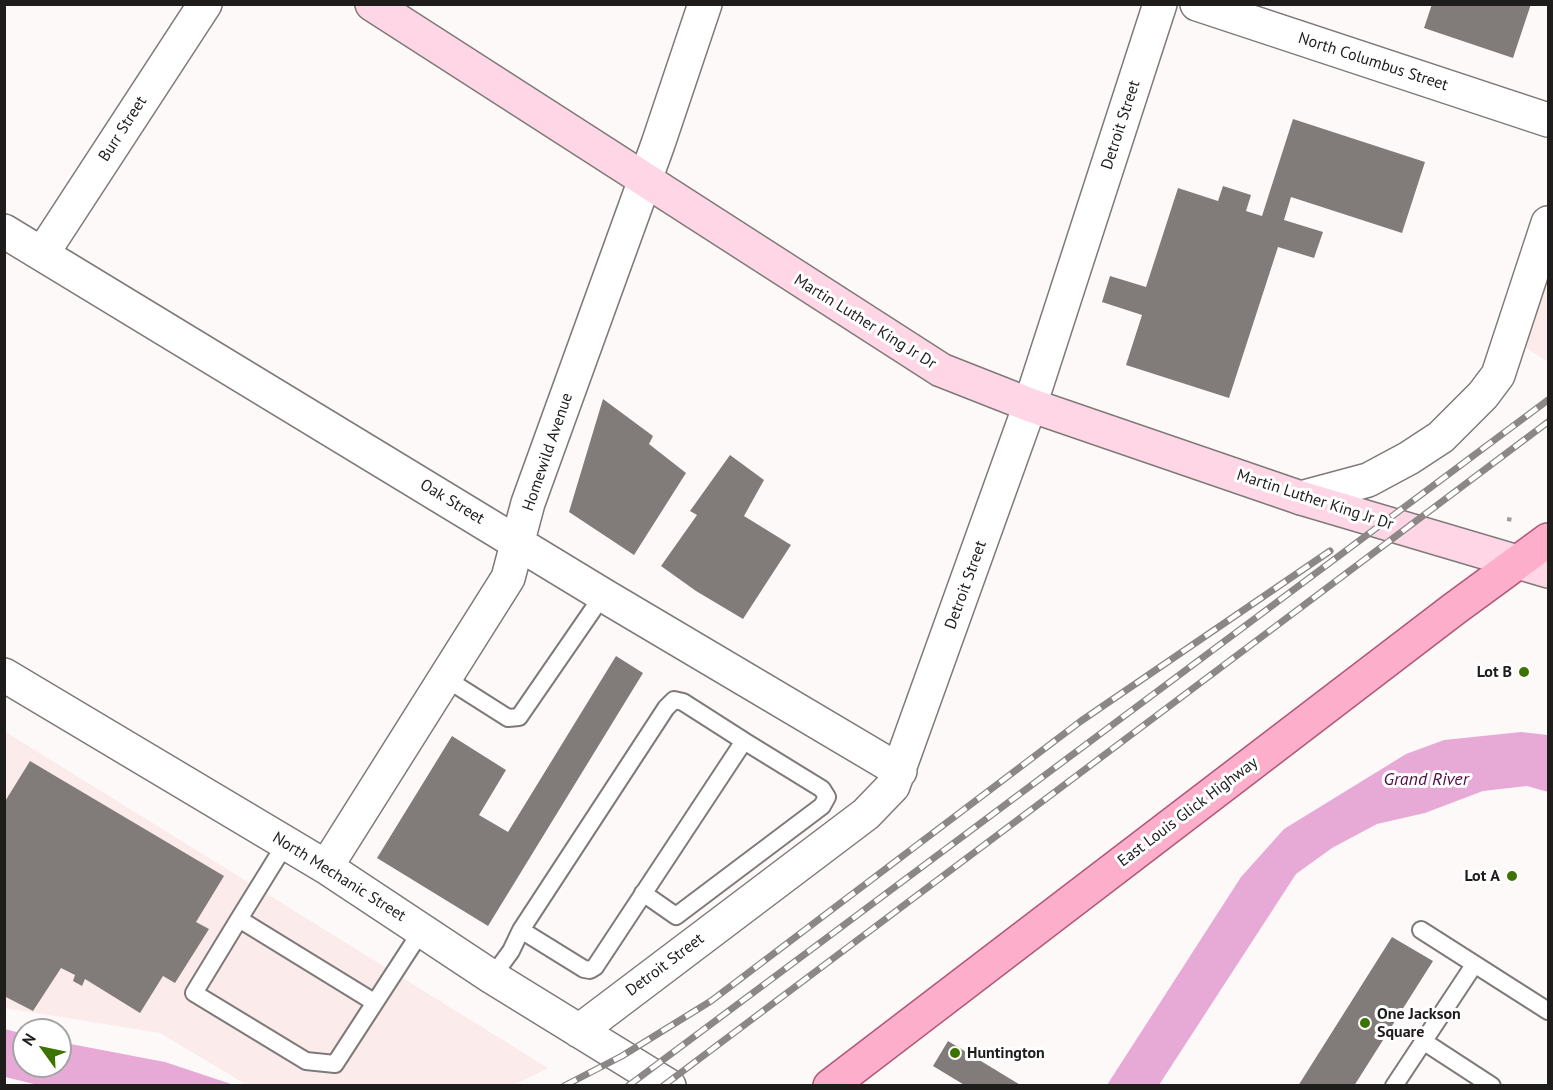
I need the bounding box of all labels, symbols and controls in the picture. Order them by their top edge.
street label: North Columbus Street [1296,29,1450,95]
street label: Detroit Street [1098,78,1144,172]
street label: Burr Street [95,93,151,165]
street label: Martin Luther King Jr Dr [790,270,940,374]
street label: Homewild Avenue [519,390,577,514]
street label: Martin Luther King Jr Dr [1234,466,1396,534]
street label: Oak Street [416,475,488,529]
street label: Detroit Street [941,538,991,632]
place label: Lot B [1477,662,1512,682]
marker: Lot B [1517,665,1531,679]
street label: East Louis Glick Highway [1114,753,1262,871]
water label: Grand River [1383,769,1469,791]
street label: North Mechanic Street [269,828,409,926]
place label: Lot A [1464,866,1500,886]
marker: Lot A [1505,869,1519,883]
street label: Detroit Street [622,929,708,1001]
place label: One Jackson Square [1377,1004,1461,1042]
marker: One Jackson Square [1358,1016,1372,1030]
north arrow [12,1018,72,1078]
text: N [17,1029,40,1049]
place label: Huntington [967,1043,1045,1063]
marker: Huntington [948,1046,962,1060]

